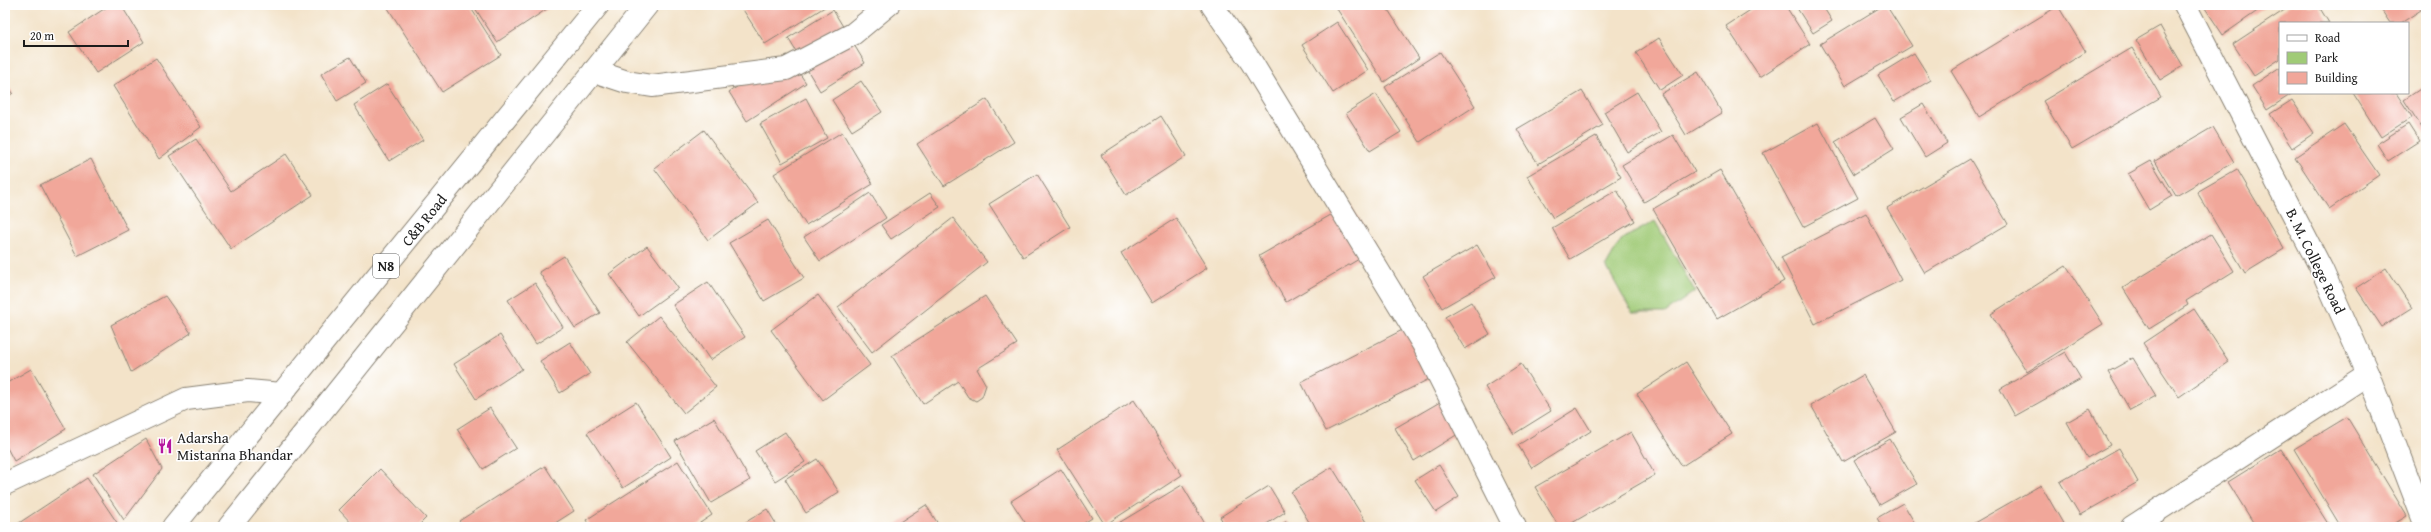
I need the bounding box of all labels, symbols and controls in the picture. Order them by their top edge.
scale bar [24,22,128,48]
legend [2279,22,2409,94]
text: 20 m [30,27,54,44]
text: Road [2315,29,2341,46]
text: Park [2315,49,2339,66]
text: Building [2315,69,2358,86]
street label: C&B Road [396,190,452,250]
street label: B. M. College Road [2281,205,2351,317]
road number: N8 [373,254,399,278]
place label: Adarsha Mistanna Bhandar [177,427,293,465]
restaurant icon: Adarsha Mistanna Bhandar [156,437,174,455]

